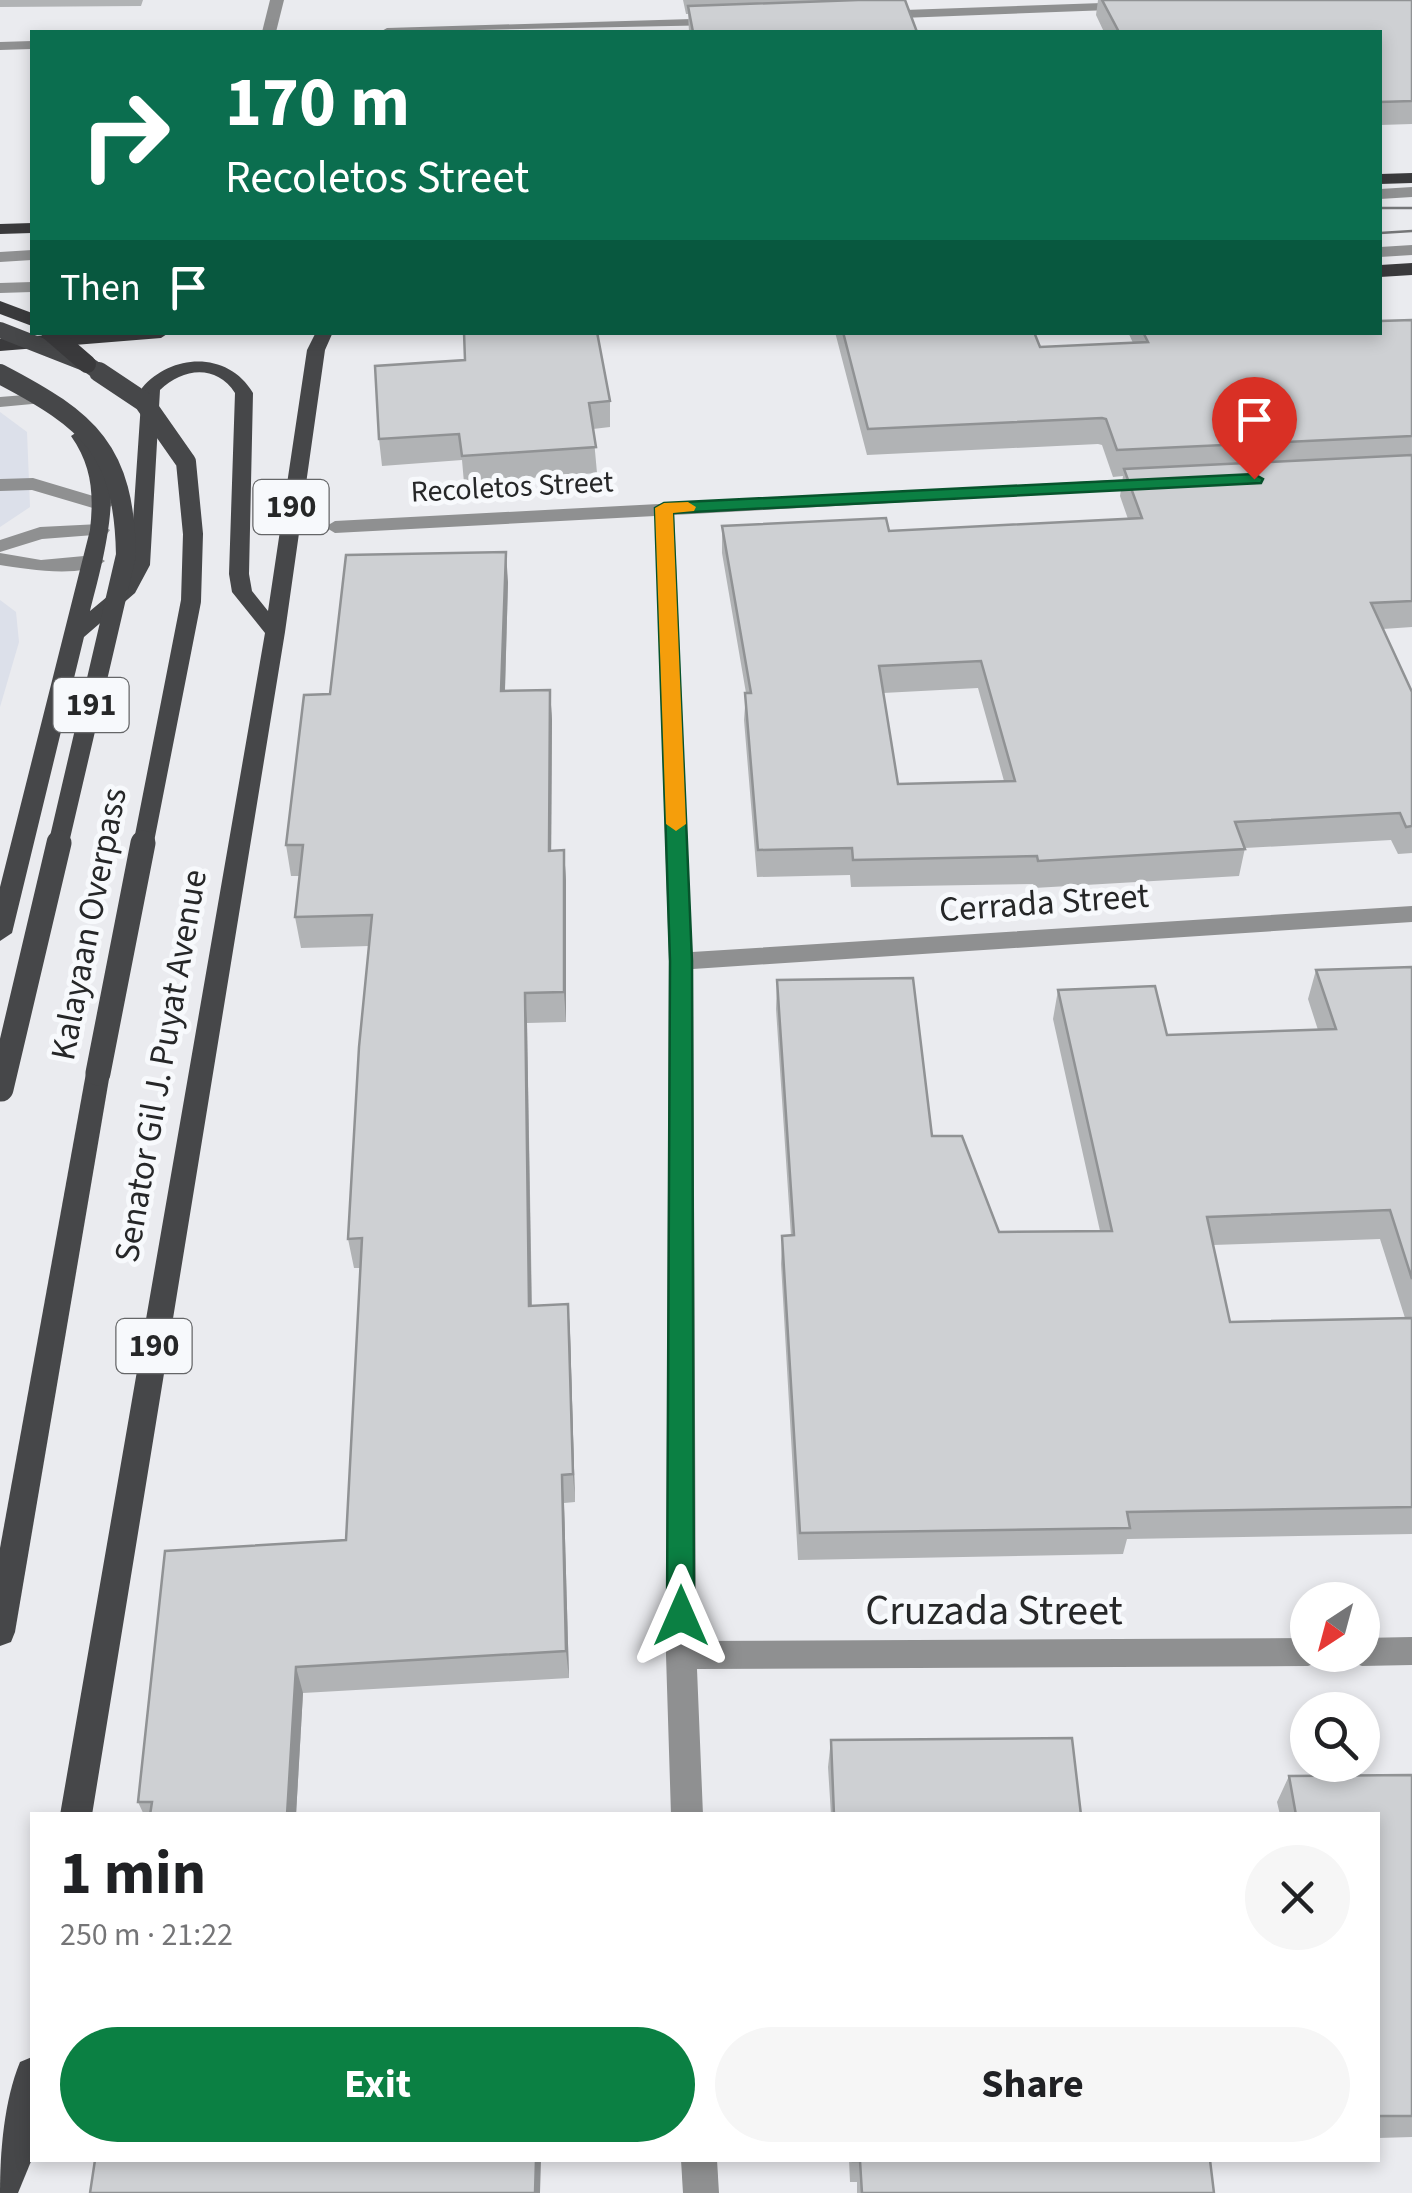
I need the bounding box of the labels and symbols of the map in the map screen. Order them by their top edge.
pin [1212,377,1297,480]
street label: Recoletos Street [410,460,614,514]
road number: 190 [254,480,328,534]
road number: 191 [54,678,128,732]
street label: Kalayaan Overpass [38,784,140,1064]
street label: Senator Gil J. Puyat Avenue [102,866,220,1266]
street label: Cerrada Street [937,871,1151,935]
road number: 190 [116,1319,192,1373]
position arrow [629,1564,733,1668]
street label: Cruzada Street [865,1581,1123,1641]
north arrow [1290,1582,1380,1672]

